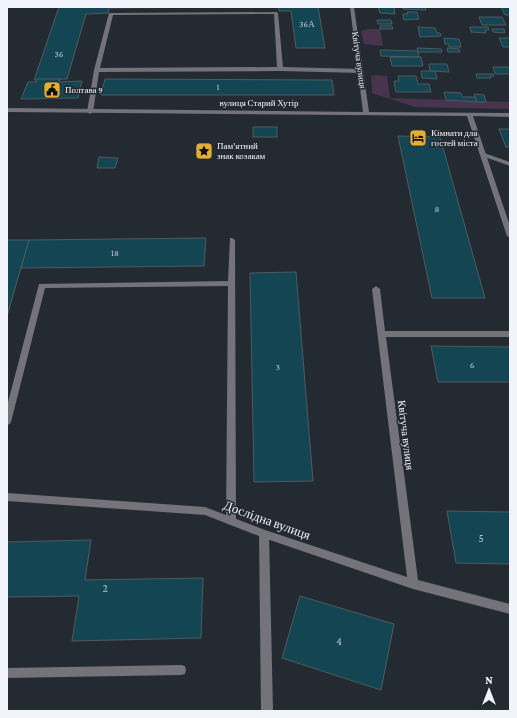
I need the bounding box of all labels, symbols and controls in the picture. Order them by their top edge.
house number: 36А [299,19,315,29]
street label: Квітуча вулиця [350,31,368,89]
house number: 36 [55,49,64,59]
public building icon: Полтава 9 [42,80,62,100]
house number: 1 [217,82,220,92]
place label: Полтава 9 [65,85,103,95]
street label: вулиця Старий Хутір [220,98,299,108]
hotel icon: Кімнати для гостей міста [408,128,428,148]
place label: Кімнати для гостей міста [431,128,478,148]
place icon: Пам'ятний знак козакам [194,141,214,161]
place label: Пам'ятний знак козакам [217,141,266,161]
house number: 8 [435,204,440,214]
house number: 18 [111,248,119,258]
house number: 6 [470,360,475,370]
house number: 3 [276,362,280,372]
street label: Квітуча вулиця [396,399,416,471]
street label: Дослідна вулиця [222,497,313,543]
house number: 5 [478,532,484,544]
house number: 2 [102,582,108,594]
house number: 4 [336,635,342,647]
north arrow [469,670,509,710]
text: N [485,674,493,686]

